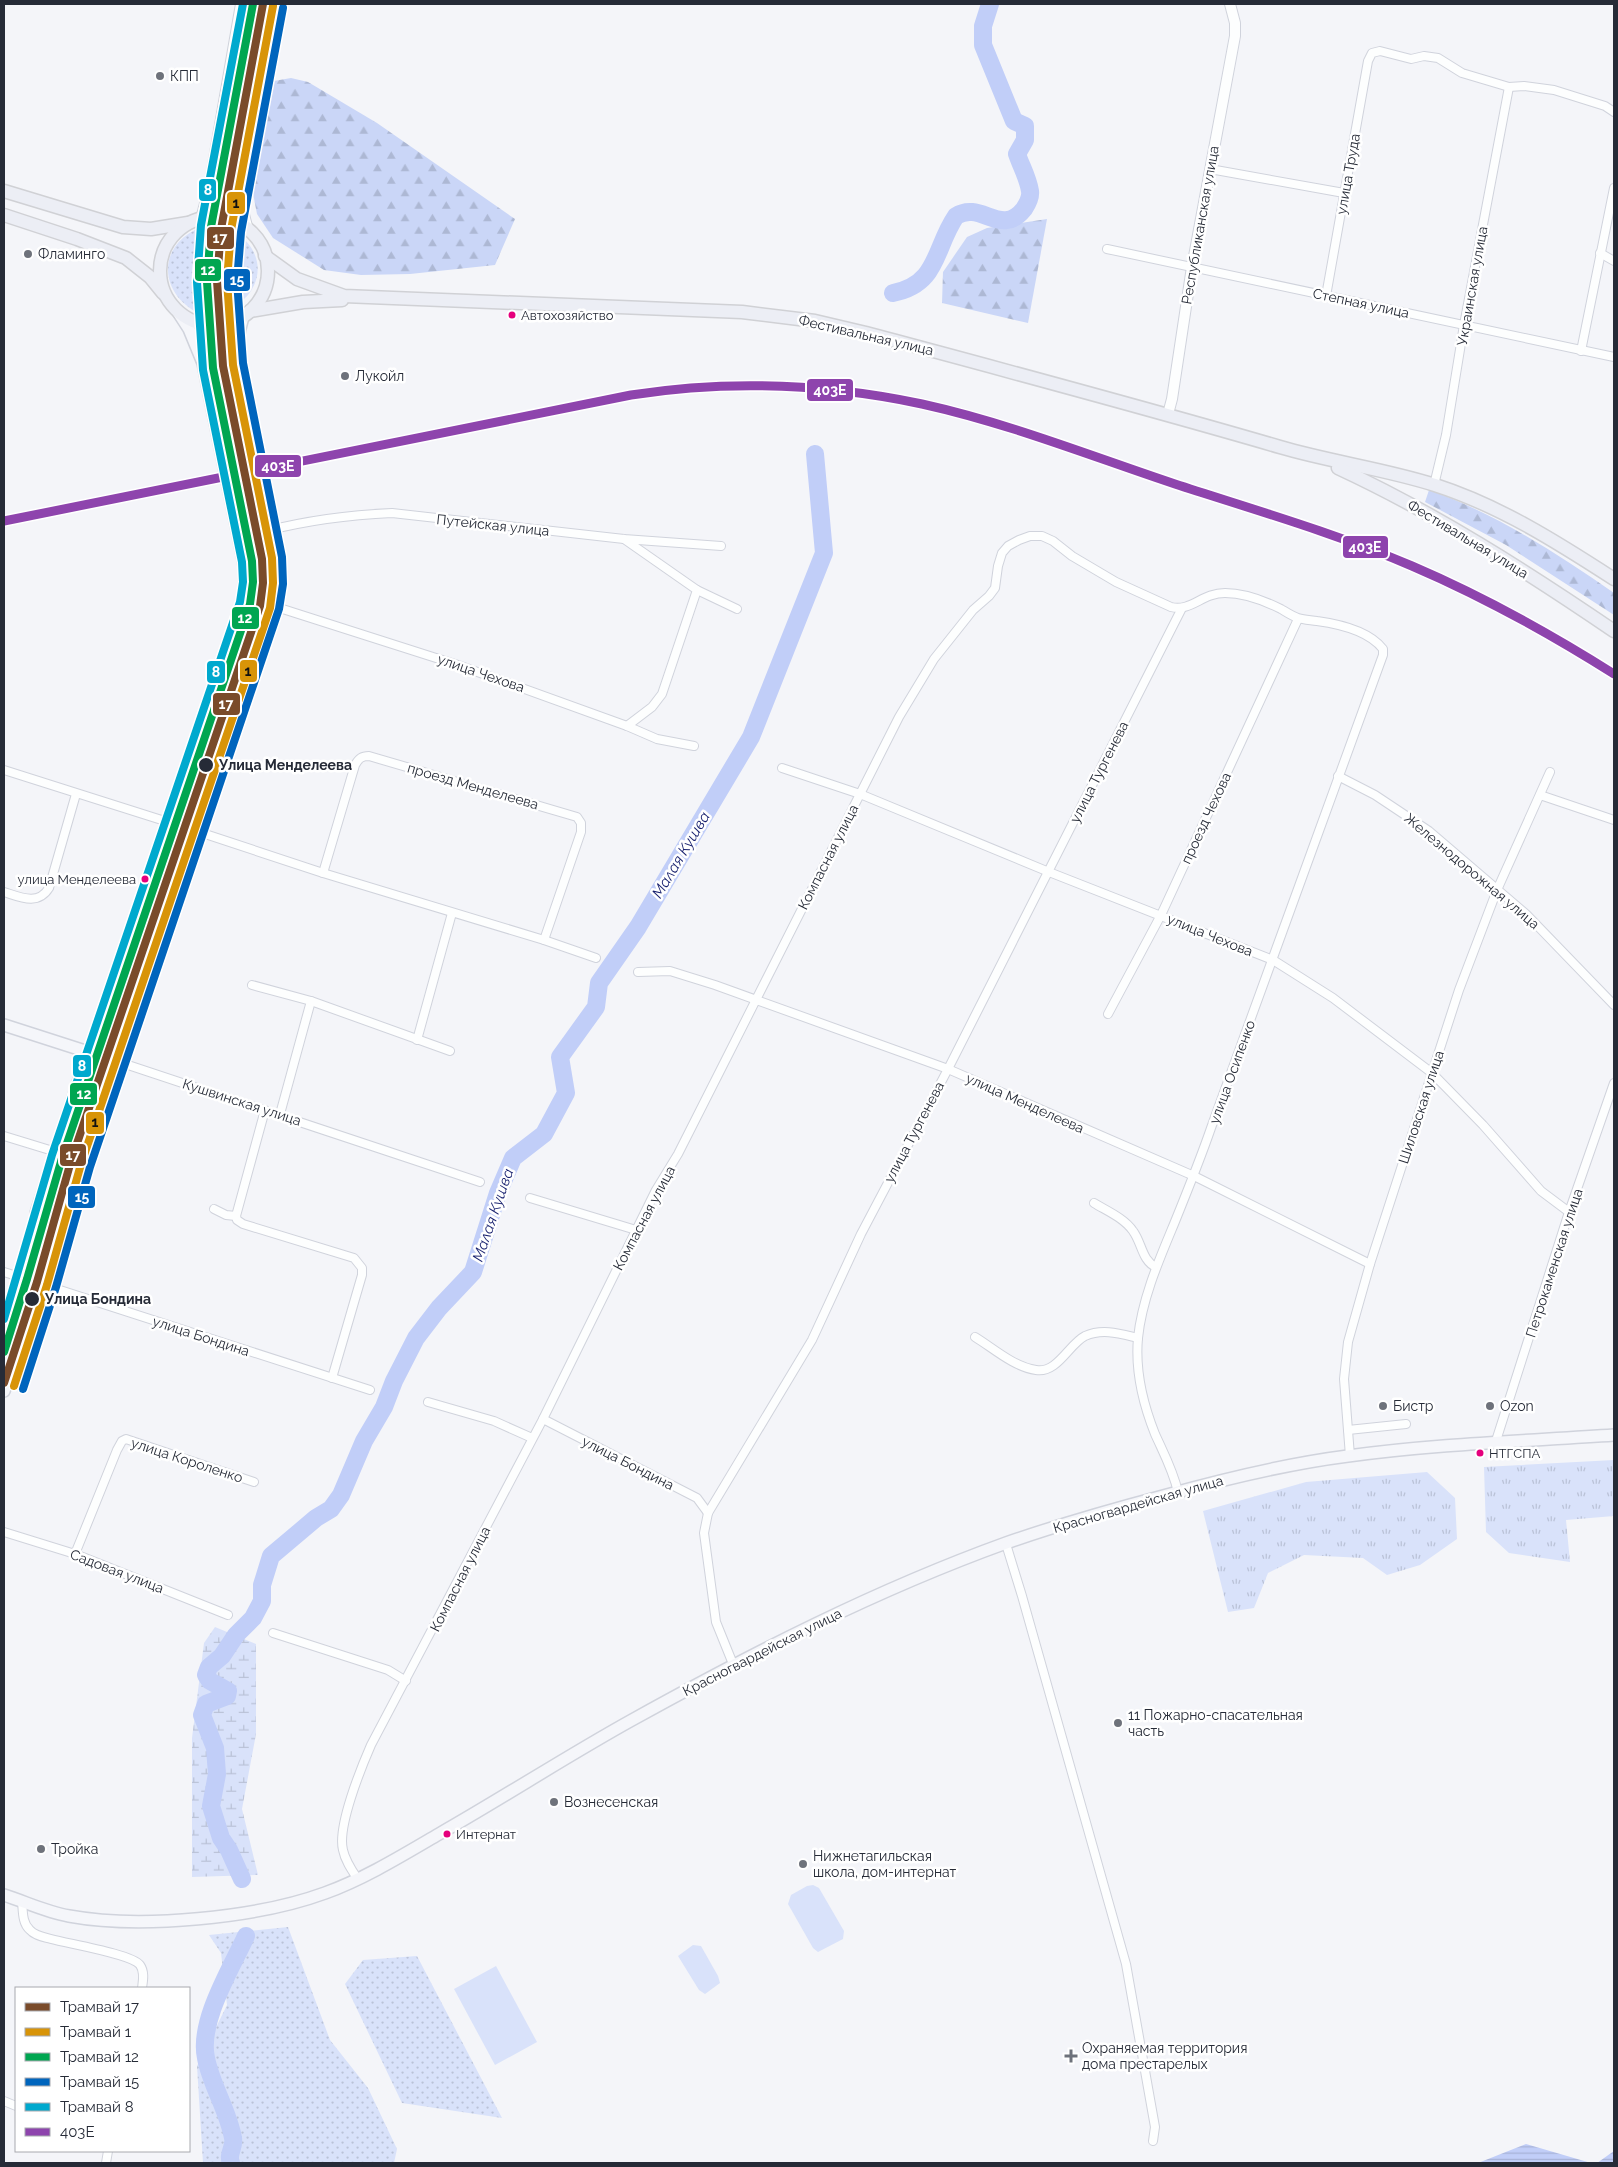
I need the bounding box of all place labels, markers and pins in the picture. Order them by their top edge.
place label: КПП [170,68,199,84]
marker: КПП [154,70,166,82]
place label: Фламинго [38,246,105,262]
marker: Фламинго [22,248,34,260]
place label: Автохозяйство [521,308,614,323]
marker: Автохозяйство [507,310,517,320]
place label: Лукойл [355,368,404,384]
marker: Лукойл [339,370,351,382]
marker: Улица Менделеева [197,756,215,774]
place label: Улица Менделеева [218,757,352,773]
place label: улица Менделеева [18,872,136,887]
marker: улица Менделеева [140,874,150,884]
marker: Улица Бондина [23,1290,41,1308]
place label: Улица Бондина [44,1291,151,1307]
place label: Бистр [1393,1398,1434,1414]
place label: Ozon [1500,1398,1534,1414]
marker: Бистр [1377,1400,1389,1412]
marker: Ozon [1484,1400,1496,1412]
place label: НТГСПА [1489,1446,1540,1461]
marker: НТГСПА [1475,1448,1485,1458]
place label: 11 Пожарно-спасательная часть [1128,1707,1303,1739]
marker: 11 Пожарно-спасательная часть [1112,1717,1124,1729]
place label: Вознесенская [564,1794,658,1810]
marker: Вознесенская [548,1796,560,1808]
place label: Интернат [456,1827,516,1842]
marker: Интернат [442,1829,452,1839]
place label: Тройка [51,1841,98,1857]
marker: Тройка [35,1843,47,1855]
place label: Нижнетагильская школа, дом-интернат [813,1848,957,1880]
marker: Нижнетагильская школа, дом-интернат [797,1858,809,1870]
place label: Охраняемая территория дома престарелых [1082,2040,1247,2072]
marker: Охраняемая территория дома престарелых [1064,2049,1078,2063]

